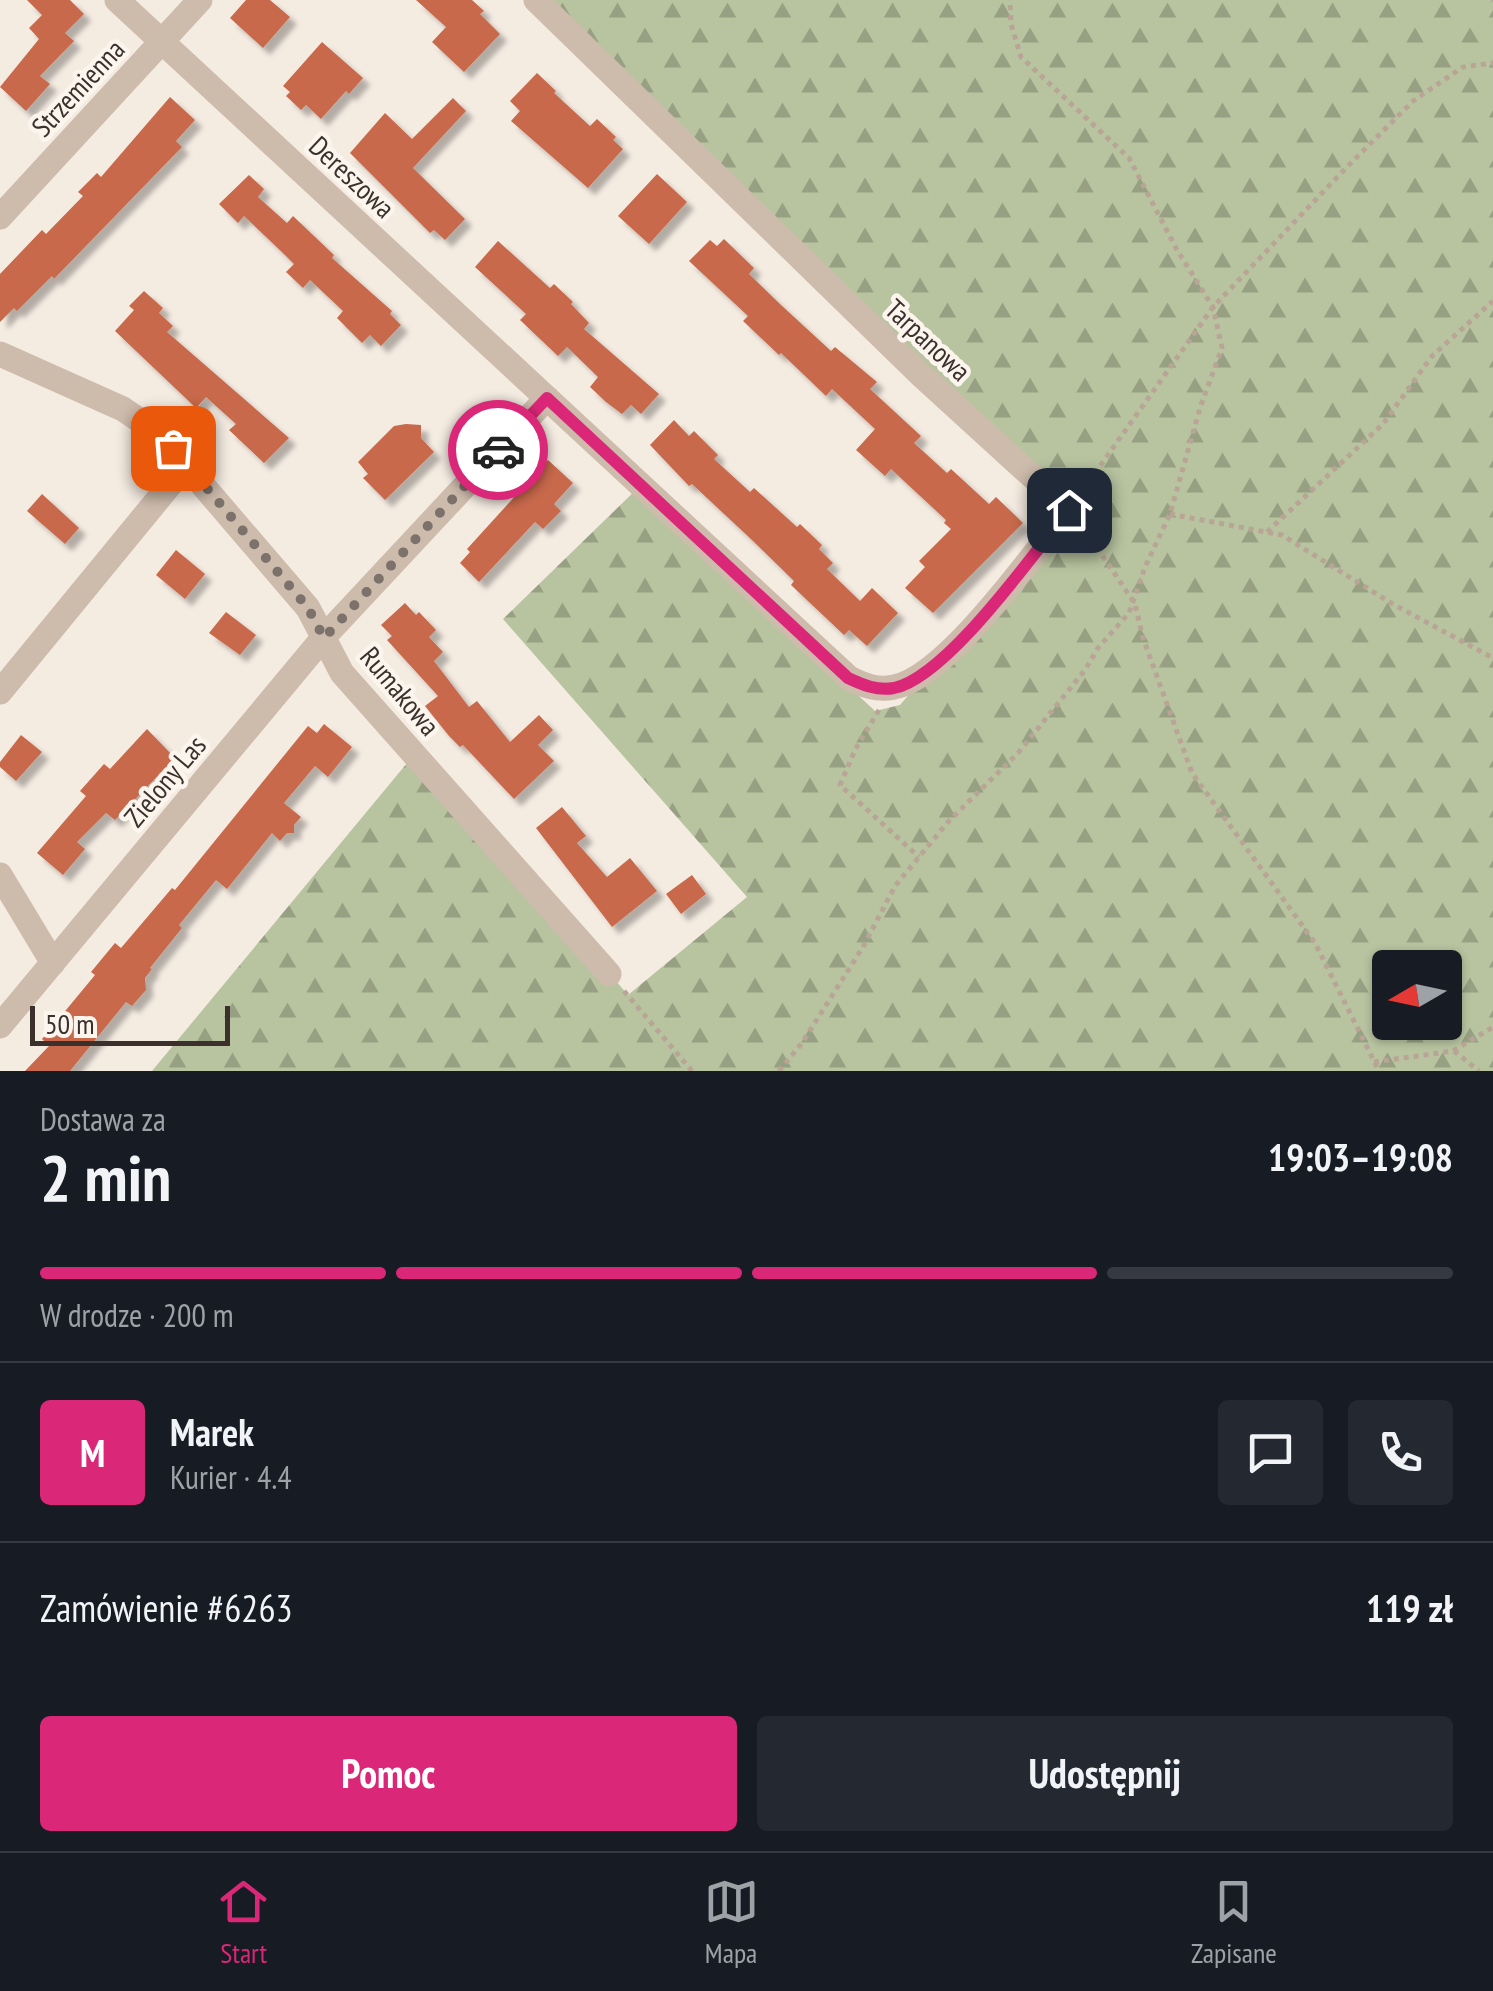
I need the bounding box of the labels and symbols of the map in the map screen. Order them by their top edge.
street label: Strzemienna [23,31,132,144]
street label: Dereszowa [302,128,403,226]
street label: Tarpanowa [878,291,979,389]
courier [448,400,548,500]
pin [131,406,216,491]
pin [1027,468,1112,553]
street label: Rumakowa [352,639,448,743]
street label: Zielony Las [116,727,214,834]
north arrow [1372,950,1462,1040]
scale bar [30,1001,230,1046]

